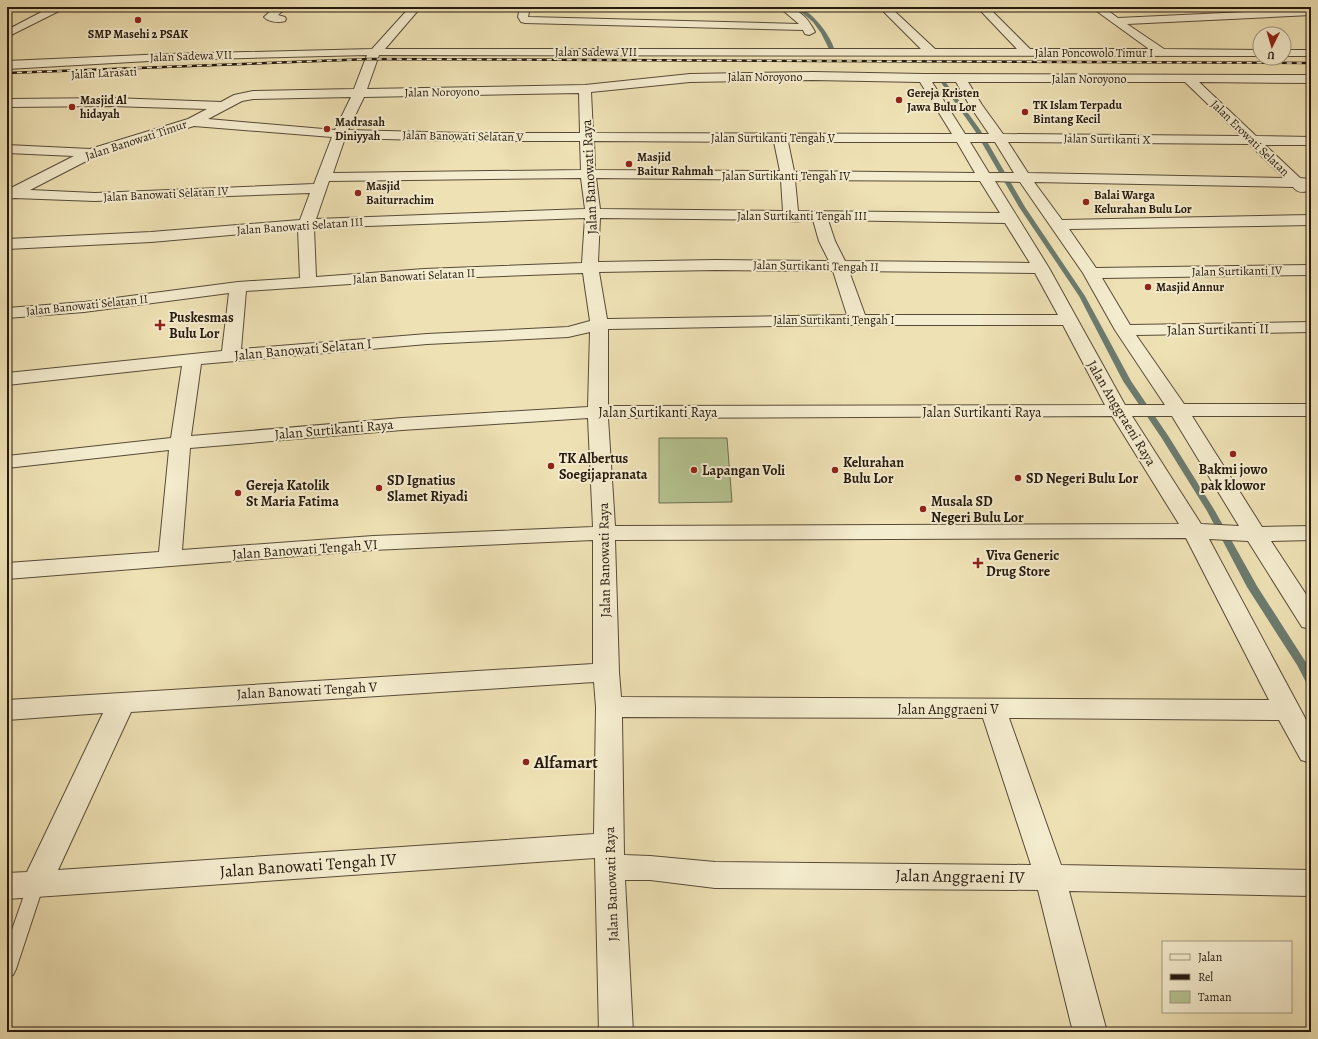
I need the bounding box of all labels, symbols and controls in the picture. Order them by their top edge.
marker: SMP Masehi 2 PSAK [133,15,143,25]
place label: SMP Masehi 2 PSAK [88,26,188,42]
north arrow [1252,26,1292,66]
street label: Jalan Sadewa VII [555,44,637,60]
street label: Jalan Poncowolo Timur I [1035,45,1153,61]
street label: Jalan Sadewa VII [150,47,232,65]
text: U [1266,48,1275,63]
street label: Jalan Larasati [71,63,137,83]
street label: Jalan Noroyono [728,69,802,85]
street label: Jalan Noroyono [1052,71,1126,87]
street label: Jalan Noroyono [404,83,480,101]
place label: Gereja Kristen Jawa Bulu Lor [907,85,979,115]
place label: Masjid Al hidayah [80,92,127,122]
marker: Gereja Kristen Jawa Bulu Lor [894,95,904,105]
street label: Jalan Erowati Selatan [1207,96,1293,180]
place label: TK Islam Terpadu Bintang Kecil [1033,97,1122,127]
marker: Masjid Al hidayah [67,102,77,112]
marker: TK Islam Terpadu Bintang Kecil [1020,107,1030,117]
place label: Madrasah Diniyyah [335,114,386,144]
street label: Jalan Banowati Timur [83,116,189,164]
street label: Jalan Banowati Raya [577,119,602,235]
marker: Madrasah Diniyyah [322,124,332,134]
street label: Jalan Banowati Selatan V [402,127,524,145]
street label: Jalan Surtikanti Tengah V [711,130,836,146]
street label: Jalan Surtikanti X [1063,130,1151,148]
place label: Masjid Baitur Rahmah [637,149,714,179]
marker: Masjid Baitur Rahmah [624,159,634,169]
street label: Jalan Surtikanti Tengah IV [722,168,851,184]
place label: Masjid Baiturrachim [366,178,434,208]
street label: Jalan Banowati Selatan IV [103,183,230,205]
place label: Balai Warga Kelurahan Bulu Lor [1094,187,1192,217]
marker: Masjid Baiturrachim [353,188,363,198]
marker: Balai Warga Kelurahan Bulu Lor [1081,197,1091,207]
street label: Jalan Surtikanti Tengah III [737,208,867,224]
street label: Jalan Banowati Selatan III [236,214,364,238]
street label: Jalan Surtikanti Tengah II [753,257,879,275]
street label: Jalan Surtikanti IV [1192,262,1283,280]
street label: Jalan Banowati Selatan II [352,265,476,287]
place label: Masjid Annur [1156,279,1224,295]
marker: Masjid Annur [1143,282,1153,292]
street label: Jalan Banowati Selatan II [25,291,149,319]
place label: Puskesmas Bulu Lor [169,308,234,343]
street label: Jalan Surtikanti Tengah I [773,312,895,328]
marker: Puskesmas Bulu Lor [154,319,166,331]
street label: Jalan Surtikanti II [1167,319,1269,340]
street label: Jalan Banowati Selatan I [234,334,373,365]
street label: Jalan Anggraeni Raya [1082,357,1161,470]
street label: Jalan Surtikanti Raya [598,403,718,422]
street label: Jalan Surtikanti Raya [922,403,1042,422]
street label: Jalan Surtikanti Raya [274,415,395,444]
place label: TK Albertus Soegijapranata [559,449,648,484]
marker: Bakmi jowo pak klowor [1228,449,1238,459]
place label: Kelurahan Bulu Lor [843,453,904,488]
place label: Bakmi jowo pak klowor [1198,460,1268,495]
marker: TK Albertus Soegijapranata [546,461,556,471]
place label: Lapangan Voli [702,461,785,480]
marker: Lapangan Voli [689,465,699,475]
marker: Kelurahan Bulu Lor [830,465,840,475]
place label: SD Negeri Bulu Lor [1026,469,1139,488]
place label: SD Ignatius Slamet Riyadi [387,471,468,506]
marker: SD Negeri Bulu Lor [1013,473,1023,483]
place label: Gereja Katolik St Maria Fatima [246,476,339,511]
marker: SD Ignatius Slamet Riyadi [374,483,384,493]
marker: Gereja Katolik St Maria Fatima [233,488,243,498]
place label: Musala SD Negeri Bulu Lor [931,492,1024,527]
street label: Jalan Banowati Raya [594,502,615,618]
marker: Musala SD Negeri Bulu Lor [918,504,928,514]
street label: Jalan Banowati Tengah VI [232,535,378,564]
place label: Viva Generic Drug Store [985,546,1059,581]
marker: Viva Generic Drug Store [973,558,983,568]
street label: Jalan Banowati Tengah V [236,677,378,704]
street label: Jalan Anggraeni V [897,700,999,719]
place label: Alfamart [533,751,598,774]
marker: Alfamart [521,757,531,767]
street label: Jalan Banowati Raya [600,826,623,942]
street label: Jalan Banowati Tengah IV [219,848,398,883]
street label: Jalan Anggraeni IV [895,864,1026,889]
legend [1162,941,1292,1013]
text: Jalan [1198,949,1223,965]
text: Rel [1198,969,1213,985]
text: Taman [1198,989,1232,1005]

